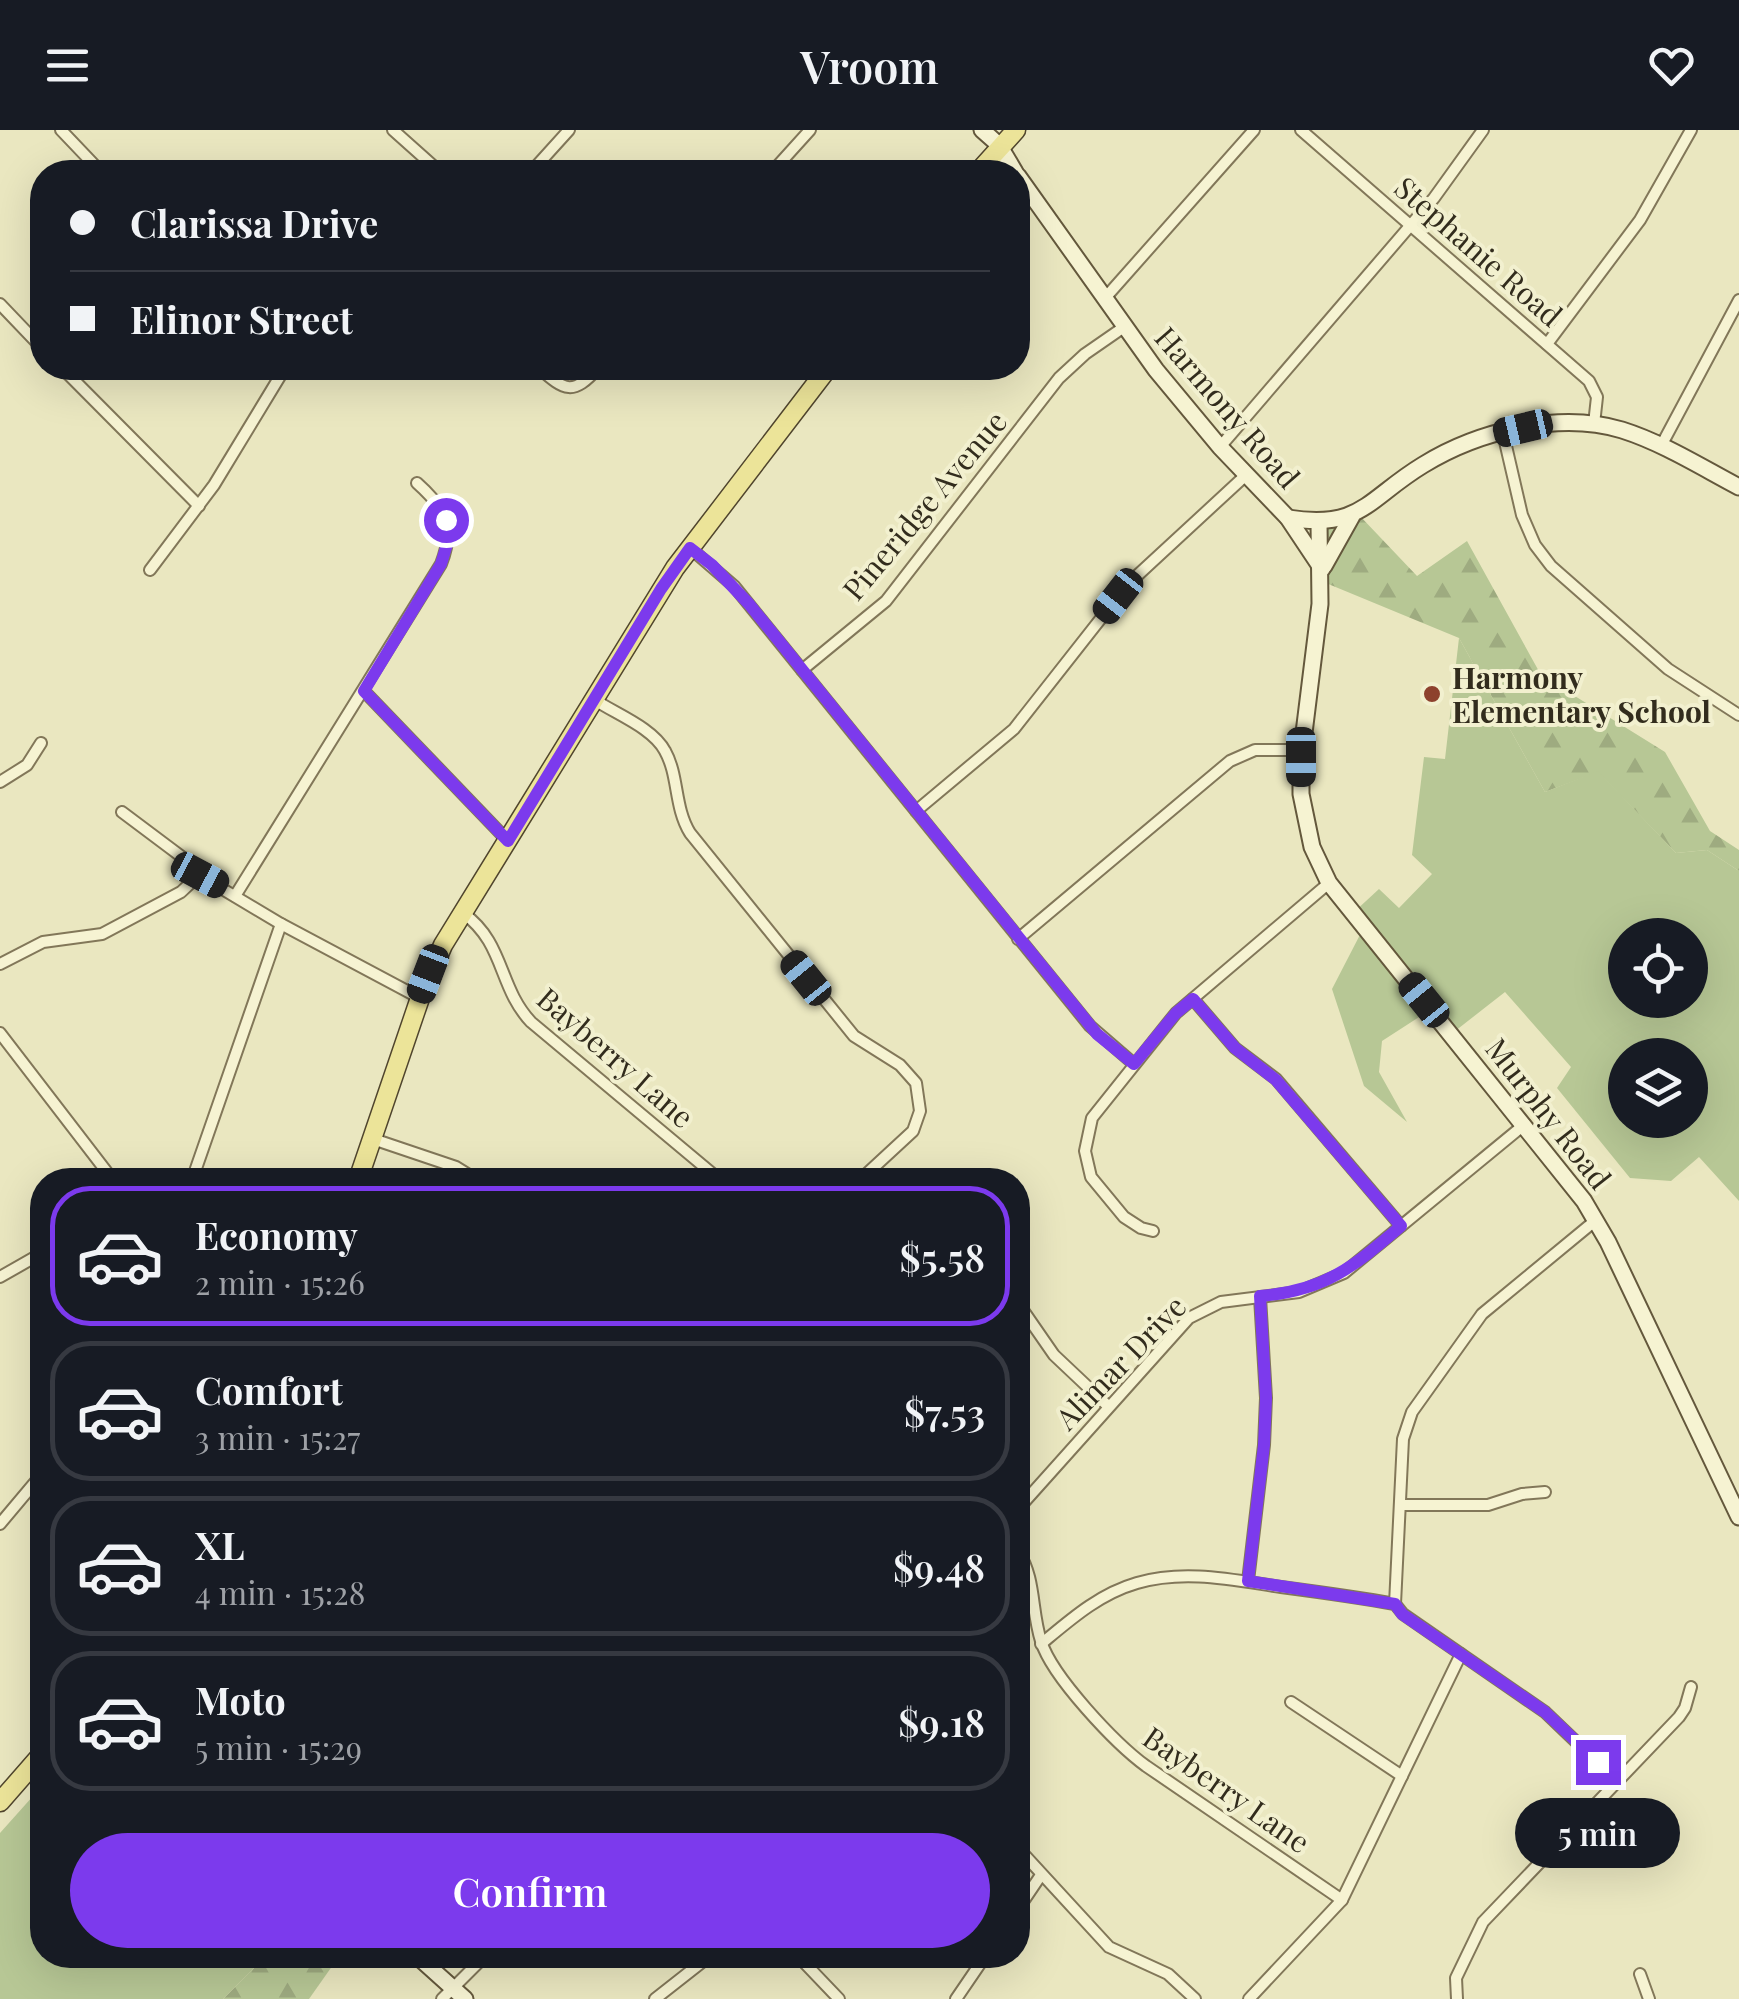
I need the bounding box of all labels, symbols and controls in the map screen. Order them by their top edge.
text: Vroom [800,35,939,95]
icon: menu [40,38,95,93]
icon: heart [1644,38,1699,93]
street label: Stephanie Road [1387,167,1571,335]
text: Clarissa Drive [130,197,378,248]
text: Elinor Street [130,293,353,344]
street label: Harmony Road [1147,318,1309,496]
street label: Pineridge Avenue [833,402,1015,608]
car [1490,407,1556,449]
route start [424,498,469,543]
car [1088,563,1148,629]
place label: Harmony Elementary School [1452,657,1711,731]
marker: Harmony Elementary School [1421,683,1443,705]
car [1286,727,1316,787]
car [166,848,234,902]
map controls [1608,918,1708,1138]
button: locate [1608,918,1708,1018]
car [403,941,453,1007]
car [775,945,837,1011]
car [1393,967,1455,1033]
street label: Bayberry Lane [529,978,703,1136]
street label: Murphy Road [1477,1029,1621,1197]
button: layers [1608,1038,1708,1138]
text: Economy [195,1209,358,1260]
icon: car [75,1211,165,1301]
text: $5.58 [900,1231,985,1282]
text: 2 min · 15:26 [195,1260,365,1303]
street label: Alimar Drive [1045,1286,1194,1438]
text: Comfort [195,1364,343,1415]
icon: car [75,1366,165,1456]
text: $7.53 [904,1386,985,1437]
text: 3 min · 15:27 [195,1415,360,1458]
text: XL [195,1519,244,1570]
icon: car [75,1521,165,1611]
text: $9.48 [893,1541,985,1592]
text: 4 min · 15:28 [195,1570,365,1613]
text: Moto [195,1674,286,1725]
icon: car [75,1676,165,1766]
text: $9.18 [898,1696,985,1747]
street label: Bayberry Lane [1136,1717,1318,1861]
text: 5 min · 15:29 [195,1725,362,1768]
route end [1576,1740,1621,1785]
callout: 5 min [1516,1797,1680,1867]
text: 5 min [1558,1811,1637,1854]
button: Confirm [70,1833,990,1948]

